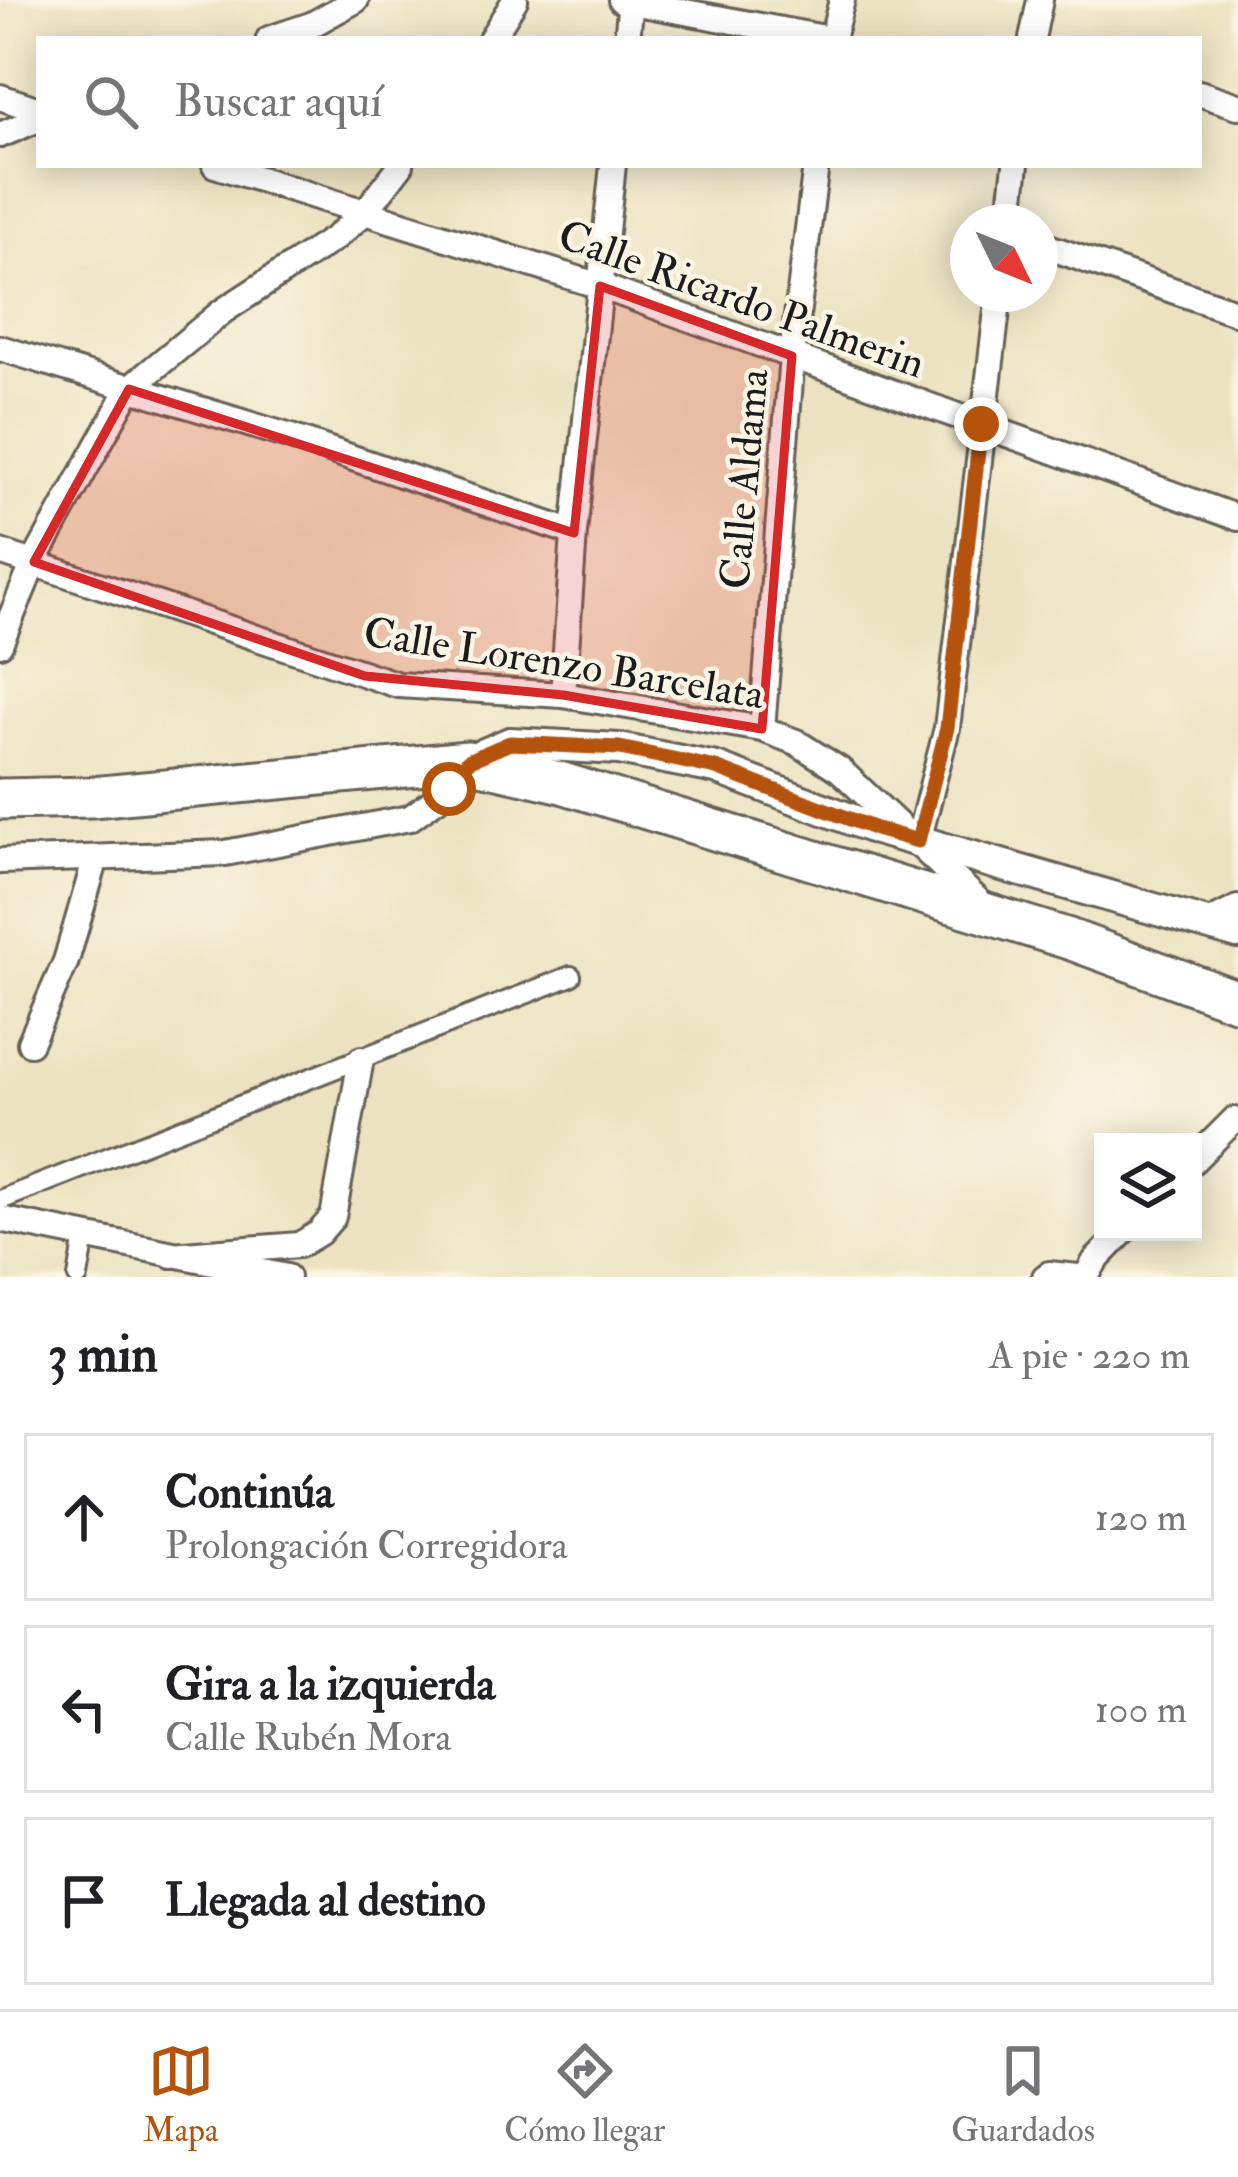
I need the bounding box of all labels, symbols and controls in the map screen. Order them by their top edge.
search box [36,36,1202,168]
icon: search [78,69,144,135]
text: Buscar aquí [174,74,382,130]
north arrow [950,204,1058,312]
street label: Calle Ricardo Palmerin [551,209,932,390]
street label: Calle Aldama [709,366,781,591]
route end [954,397,1008,451]
street label: Calle Lorenzo Barcelata [360,607,768,721]
route start [422,762,476,816]
map controls [1094,1133,1202,1241]
button: layers [1094,1133,1202,1241]
text: 3 min [48,1323,158,1387]
text: A pie · 220 m [989,1331,1190,1380]
text: Continúa [165,1465,334,1521]
icon: ahead [51,1484,117,1550]
text: 120 m [1095,1493,1187,1542]
text: Prolongación Corregidora [165,1521,568,1570]
text: Gira a la izquierda [165,1657,495,1713]
icon: left [51,1676,117,1742]
text: 100 m [1095,1685,1187,1734]
text: Calle Rubén Mora [165,1713,451,1762]
icon: arrive [51,1868,117,1934]
text: Llegada al destino [165,1873,486,1929]
tab: Mapa [143,2038,218,2151]
tab: Cómo llegar [504,2038,665,2151]
tab: Guardados [951,2038,1095,2151]

